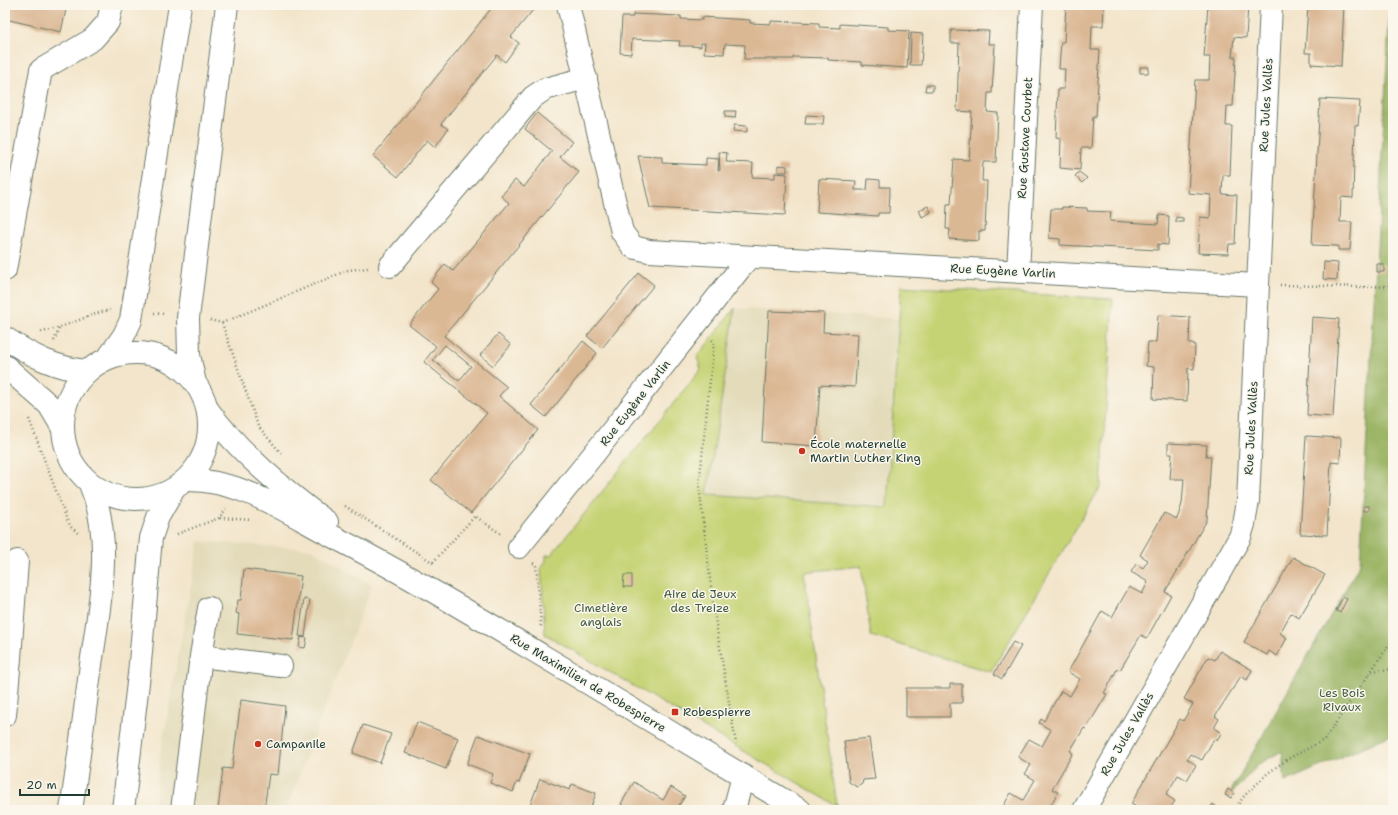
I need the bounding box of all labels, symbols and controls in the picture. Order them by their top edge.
street label: Rue Jules Vallès [1256,58,1276,152]
street label: Rue Gustave Courbet [1014,77,1036,199]
street label: Rue Eugène Varlin [950,260,1056,282]
street label: Rue Eugène Varlin [596,356,674,450]
street label: Rue Jules Vallès [1241,381,1261,475]
place label: École maternelle Martin Luther King [810,436,921,466]
marker: École maternelle Martin Luther King [797,446,807,456]
park label: Aire de Jeux des Treize [663,586,737,616]
park label: Cimetière anglais [574,600,628,630]
street label: Rue Maximilien de Robespierre [507,630,669,736]
park label: Les Bois Rivaux [1319,685,1365,715]
street label: Rue Jules Vallès [1097,689,1157,779]
place label: Robespierre [683,704,751,720]
marker: Robespierre [670,707,680,717]
place label: Campanile [266,736,326,752]
marker: Campanile [253,739,263,749]
scale bar [20,771,89,797]
text: 20 m [26,777,57,793]

